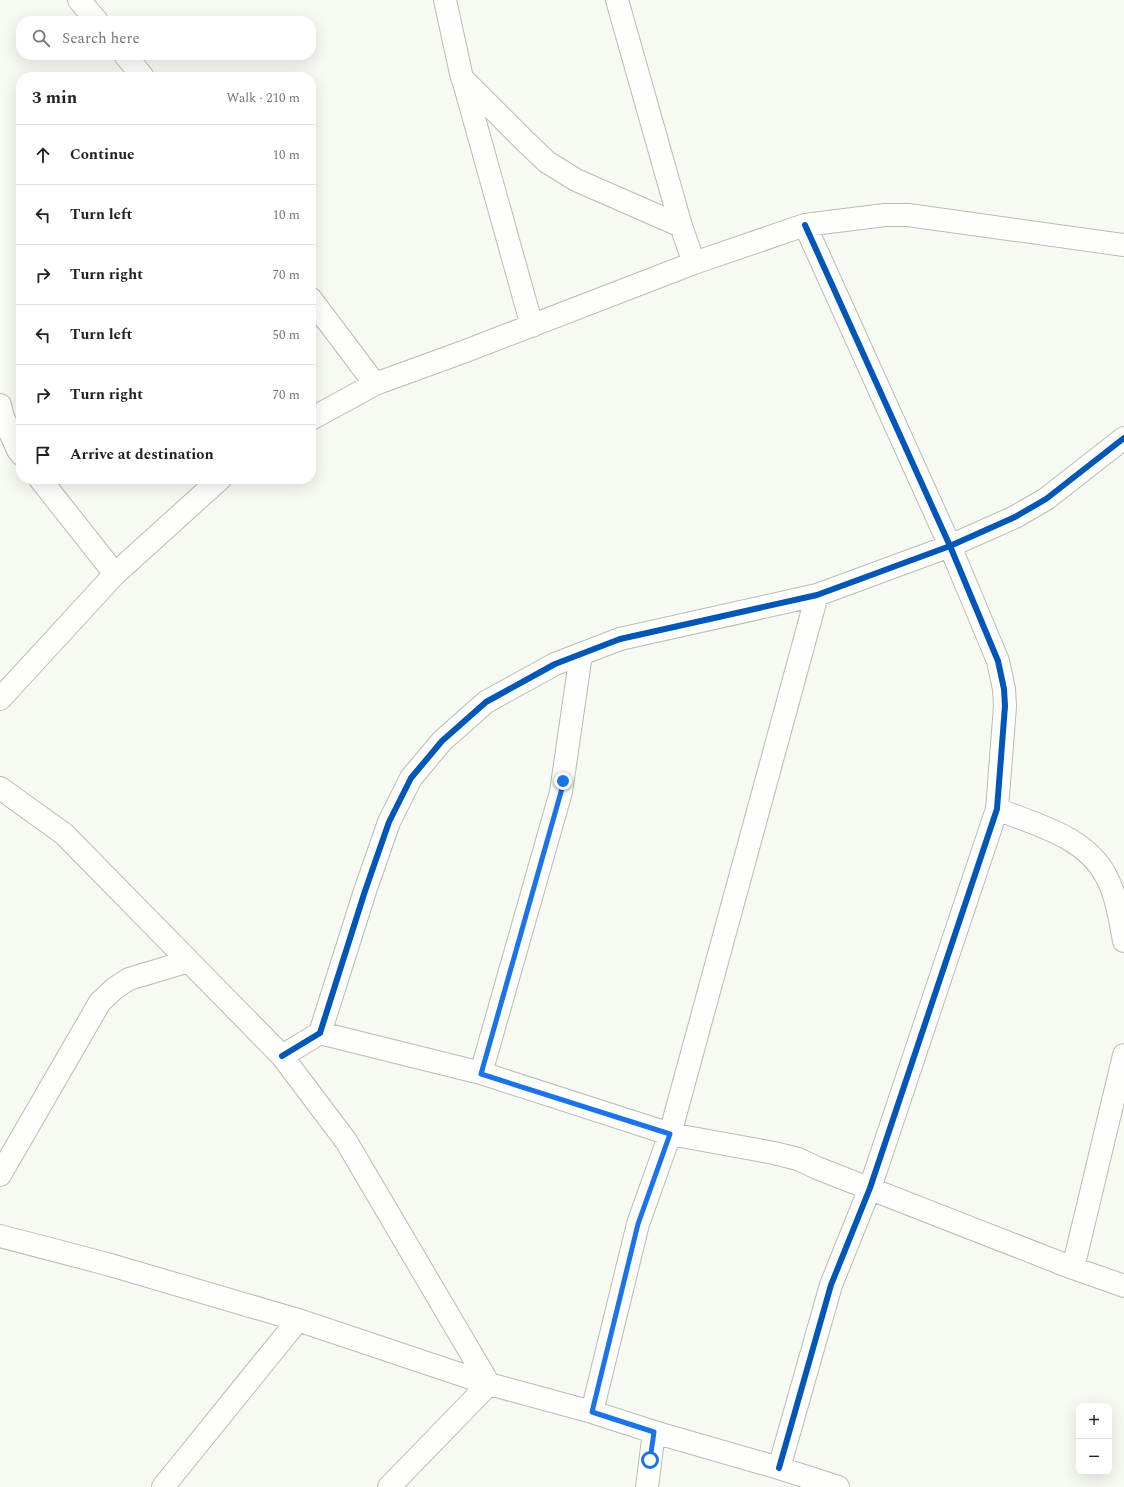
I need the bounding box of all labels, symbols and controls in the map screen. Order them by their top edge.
search box [16,16,316,60]
icon: search [30,27,52,49]
text: Search here [62,27,140,50]
text: 3 min [32,85,77,111]
text: Walk · 210 m [226,88,300,108]
text: Continue [70,143,135,166]
icon: ahead [32,144,54,166]
text: 10 m [273,145,300,165]
text: Turn left [70,203,132,226]
icon: left [32,204,54,226]
text: 10 m [273,205,300,225]
text: Turn right [70,263,143,286]
icon: right [32,264,54,286]
text: 70 m [273,265,300,285]
text: Turn left [70,323,132,346]
icon: left [32,324,54,346]
text: 50 m [273,325,300,345]
text: Turn right [70,383,143,406]
icon: right [32,384,54,406]
text: 70 m [273,385,300,405]
text: Arrive at destination [70,443,214,466]
icon: arrive [32,444,54,466]
route end [554,772,572,790]
map controls [1076,1403,1112,1475]
button: + [1076,1403,1112,1439]
button: − [1076,1439,1112,1475]
route start [641,1451,659,1469]

